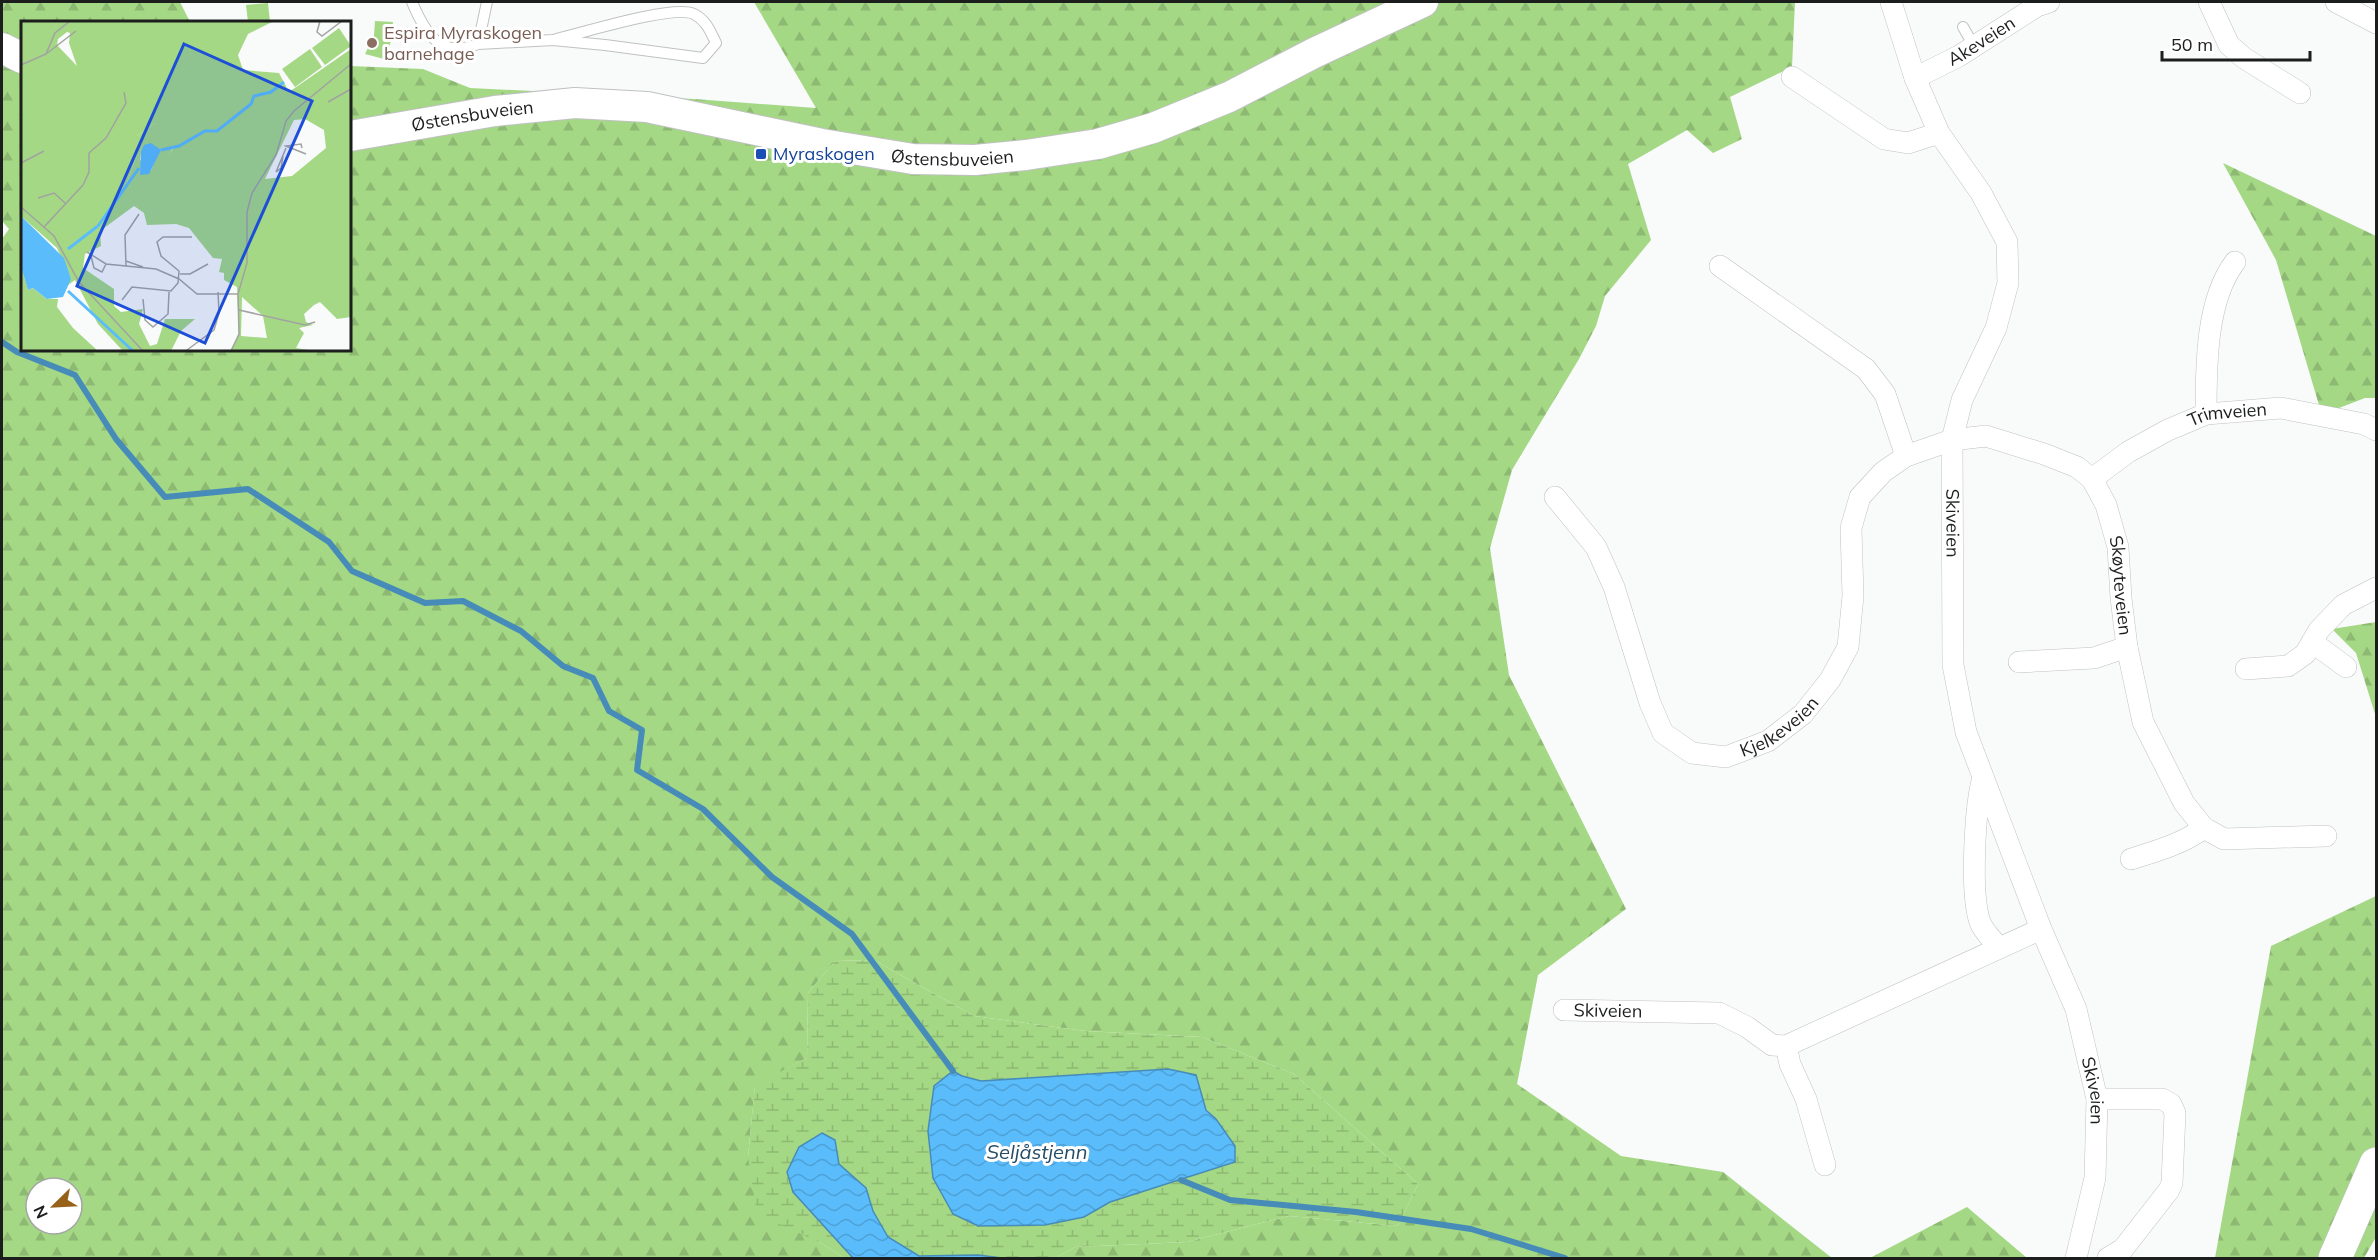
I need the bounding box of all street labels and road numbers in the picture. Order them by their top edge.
street label: Akeveien [1944,11,2019,71]
street label: Østensbuveien [409,95,534,136]
street label: Østensbuveien [889,144,1015,171]
street label: Trimveien [2184,397,2268,431]
street label: Skiveien [1941,489,1965,558]
street label: Skøyteveien [2104,533,2137,637]
street label: Kjelkeveien [1736,692,1823,762]
street label: Skiveien [1573,998,1643,1023]
street label: Skiveien [2077,1054,2109,1125]

